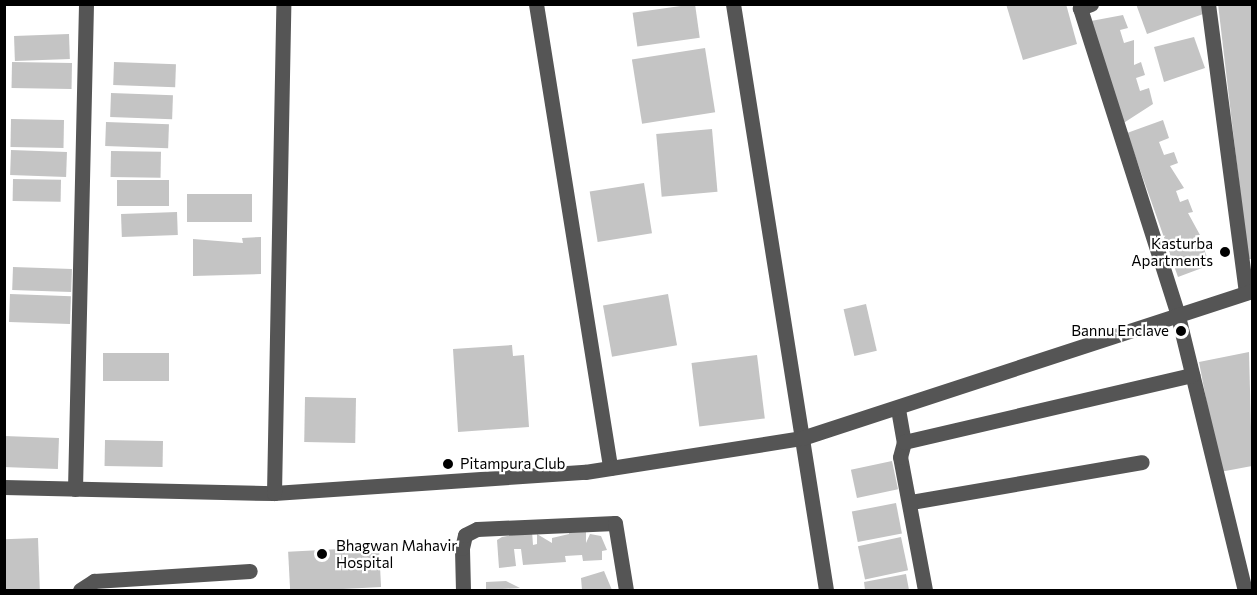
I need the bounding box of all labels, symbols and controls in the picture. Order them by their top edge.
place label: Kasturba Apartments [1131,234,1213,269]
marker: Kasturba Apartments [1218,245,1232,259]
place label: Bannu Enclave [1071,322,1169,340]
marker: Bannu Enclave [1174,324,1188,338]
place label: Pitampura Club [460,455,565,473]
marker: Pitampura Club [441,457,455,471]
place label: Bhagwan Mahavir Hospital [336,536,457,571]
marker: Bhagwan Mahavir Hospital [313,545,331,563]

